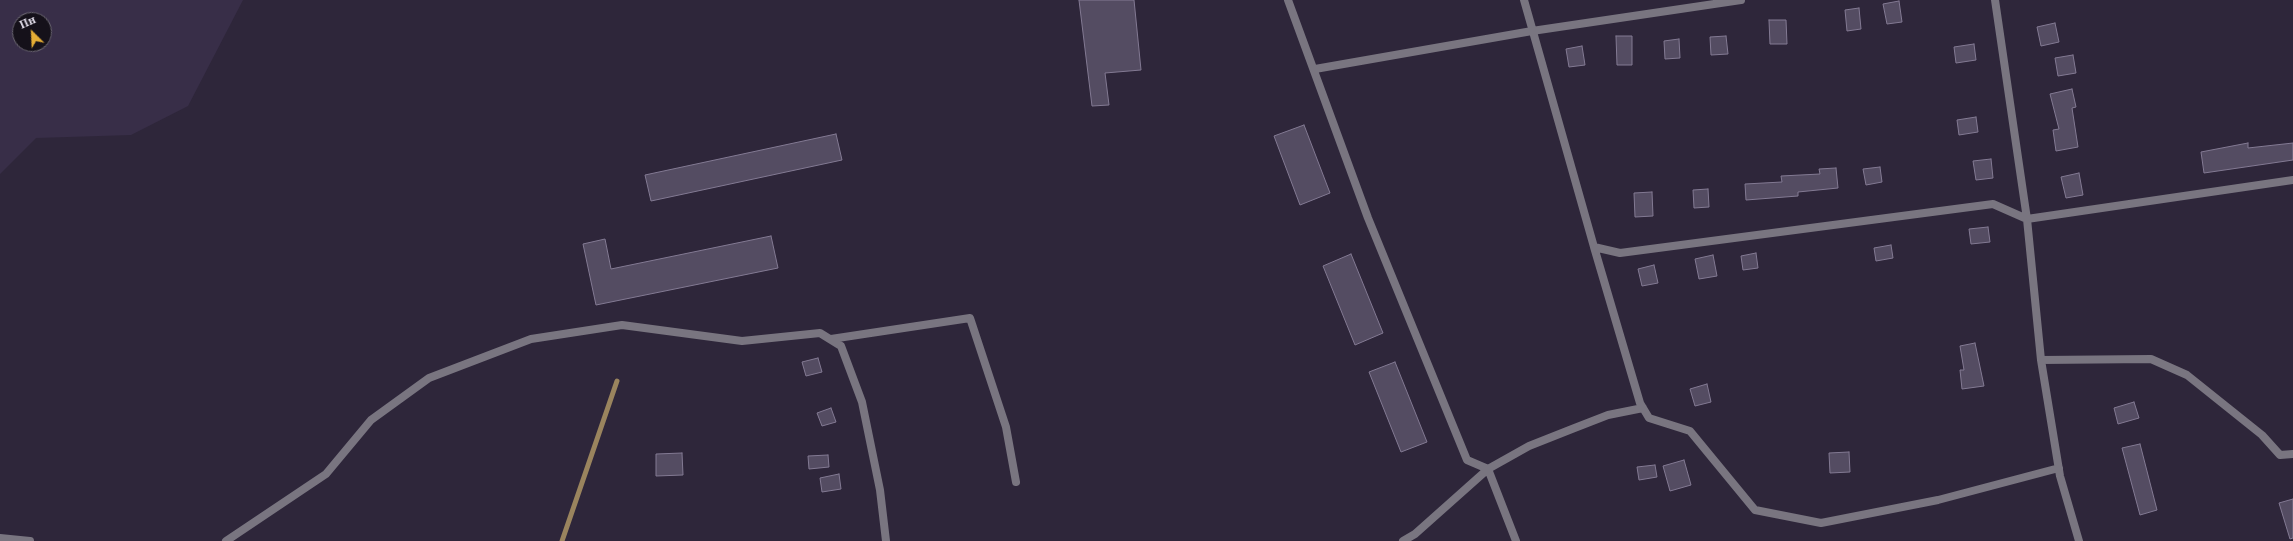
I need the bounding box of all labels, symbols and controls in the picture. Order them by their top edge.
text: Пн [17,11,38,32]
north arrow [12,12,52,52]

